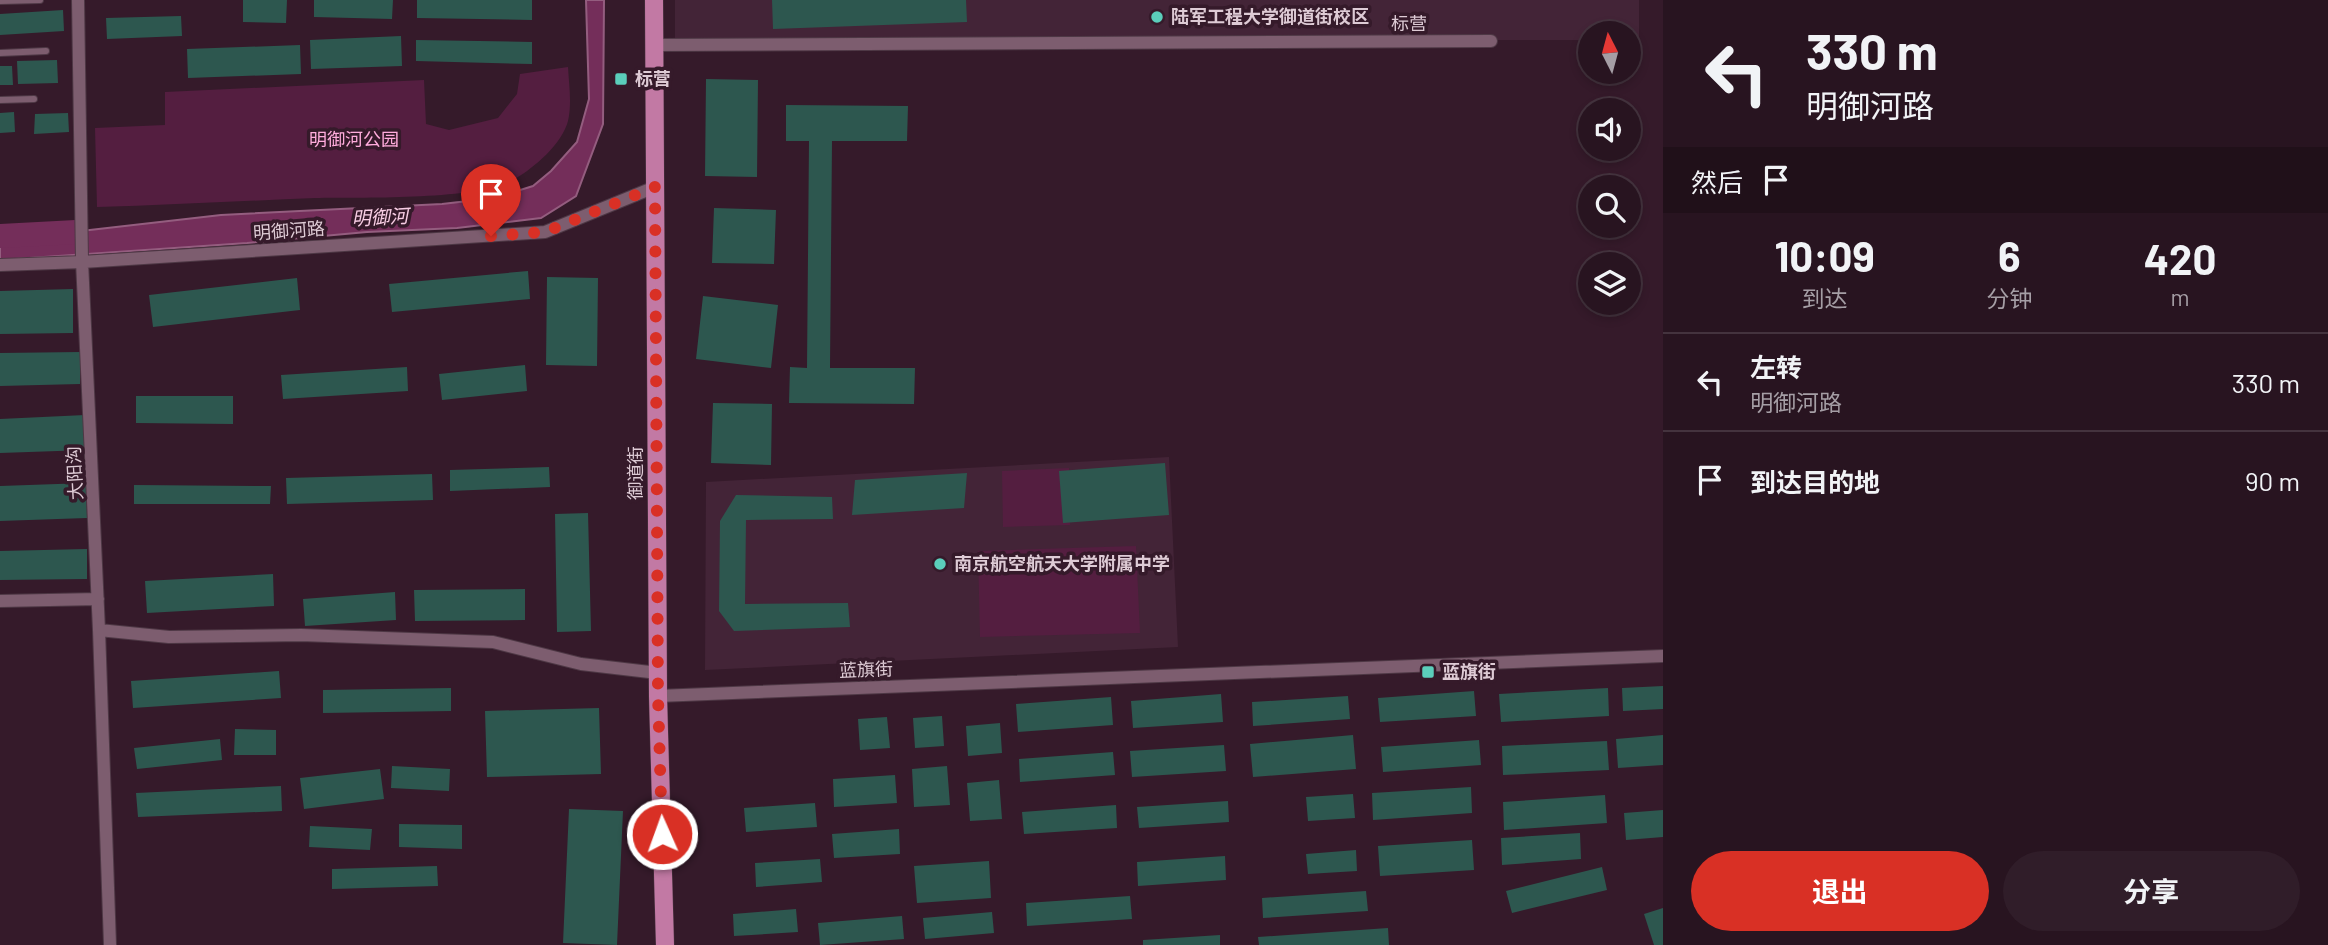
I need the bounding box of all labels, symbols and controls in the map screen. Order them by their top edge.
place label: 陆军工程大学御道街校区 [1171,5,1369,27]
marker: 陆军工程大学御道街校区 [1149,9,1165,25]
street label: 标营 [1391,12,1427,34]
north arrow [1578,21,1642,84]
map controls [1578,21,1641,315]
text: 330 m [1806,21,1938,80]
icon: left [1691,28,1782,119]
place label: 标营 [635,67,671,89]
marker: 标营 [613,71,629,87]
text: 明御河路 [1806,86,1934,124]
button: sound [1578,98,1641,161]
park label: 明御河公园 [309,128,399,150]
icon: arrive [1757,161,1795,199]
pin [461,164,521,236]
text: 然后 [1691,166,1743,197]
icon: arrive [472,175,510,213]
button: search [1578,175,1641,238]
water label: 明御河 [351,203,413,229]
street label: 明御河路 [252,217,326,243]
text: 10:09 [1774,230,1875,280]
text: 6 [1998,230,2021,280]
text: 420 [2144,233,2217,283]
button: layers [1578,252,1641,315]
text: m [2171,283,2190,311]
text: 到达 [1802,284,1848,312]
text: 分钟 [1986,284,2032,312]
text: 左转 [1750,351,1802,382]
icon: left [1691,363,1729,401]
text: 330 m [2232,367,2300,398]
text: 明御河路 [1750,388,1842,416]
street label: 大阳沟 [62,446,86,501]
street label: 御道街 [624,446,646,500]
icon: arrive [1691,461,1729,499]
text: 90 m [2245,465,2300,496]
text: 到达目的地 [1750,466,1880,497]
place label: 南京航空航天大学附属中学 [954,552,1170,574]
marker: 南京航空航天大学附属中学 [932,556,948,572]
street label: 蓝旗街 [839,657,893,681]
place label: 蓝旗街 [1442,660,1496,682]
marker: 蓝旗街 [1420,664,1436,680]
position arrow [625,797,699,871]
button: 退出 [1691,851,1989,931]
button: 分享 [2003,851,2300,931]

